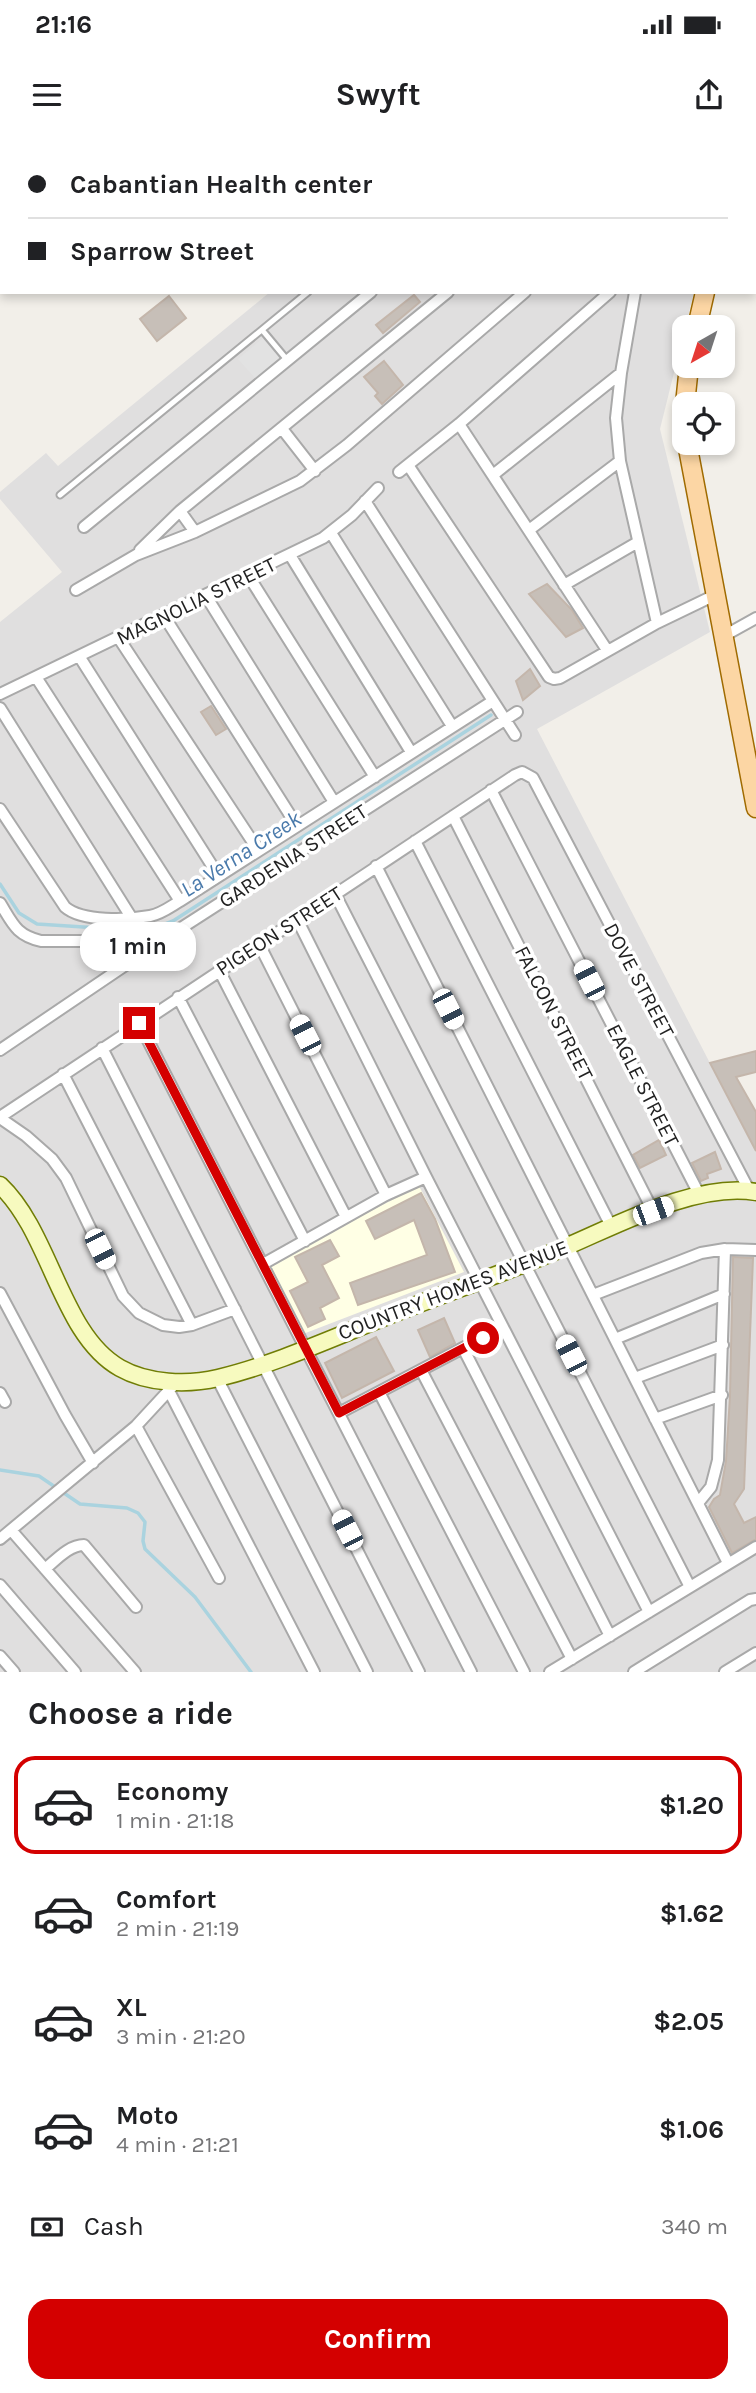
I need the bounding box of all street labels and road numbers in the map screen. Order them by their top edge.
street label: MAGNOLIA STREET [112,552,280,650]
street label: GARDENIA STREET [215,799,372,913]
street label: PIGEON STREET [211,881,347,981]
street label: DOVE STREET [599,919,679,1042]
street label: FALCON STREET [510,942,598,1085]
street label: EAGLE STREET [602,1020,684,1151]
street label: COUNTRY HOMES AVENUE [335,1235,571,1345]

